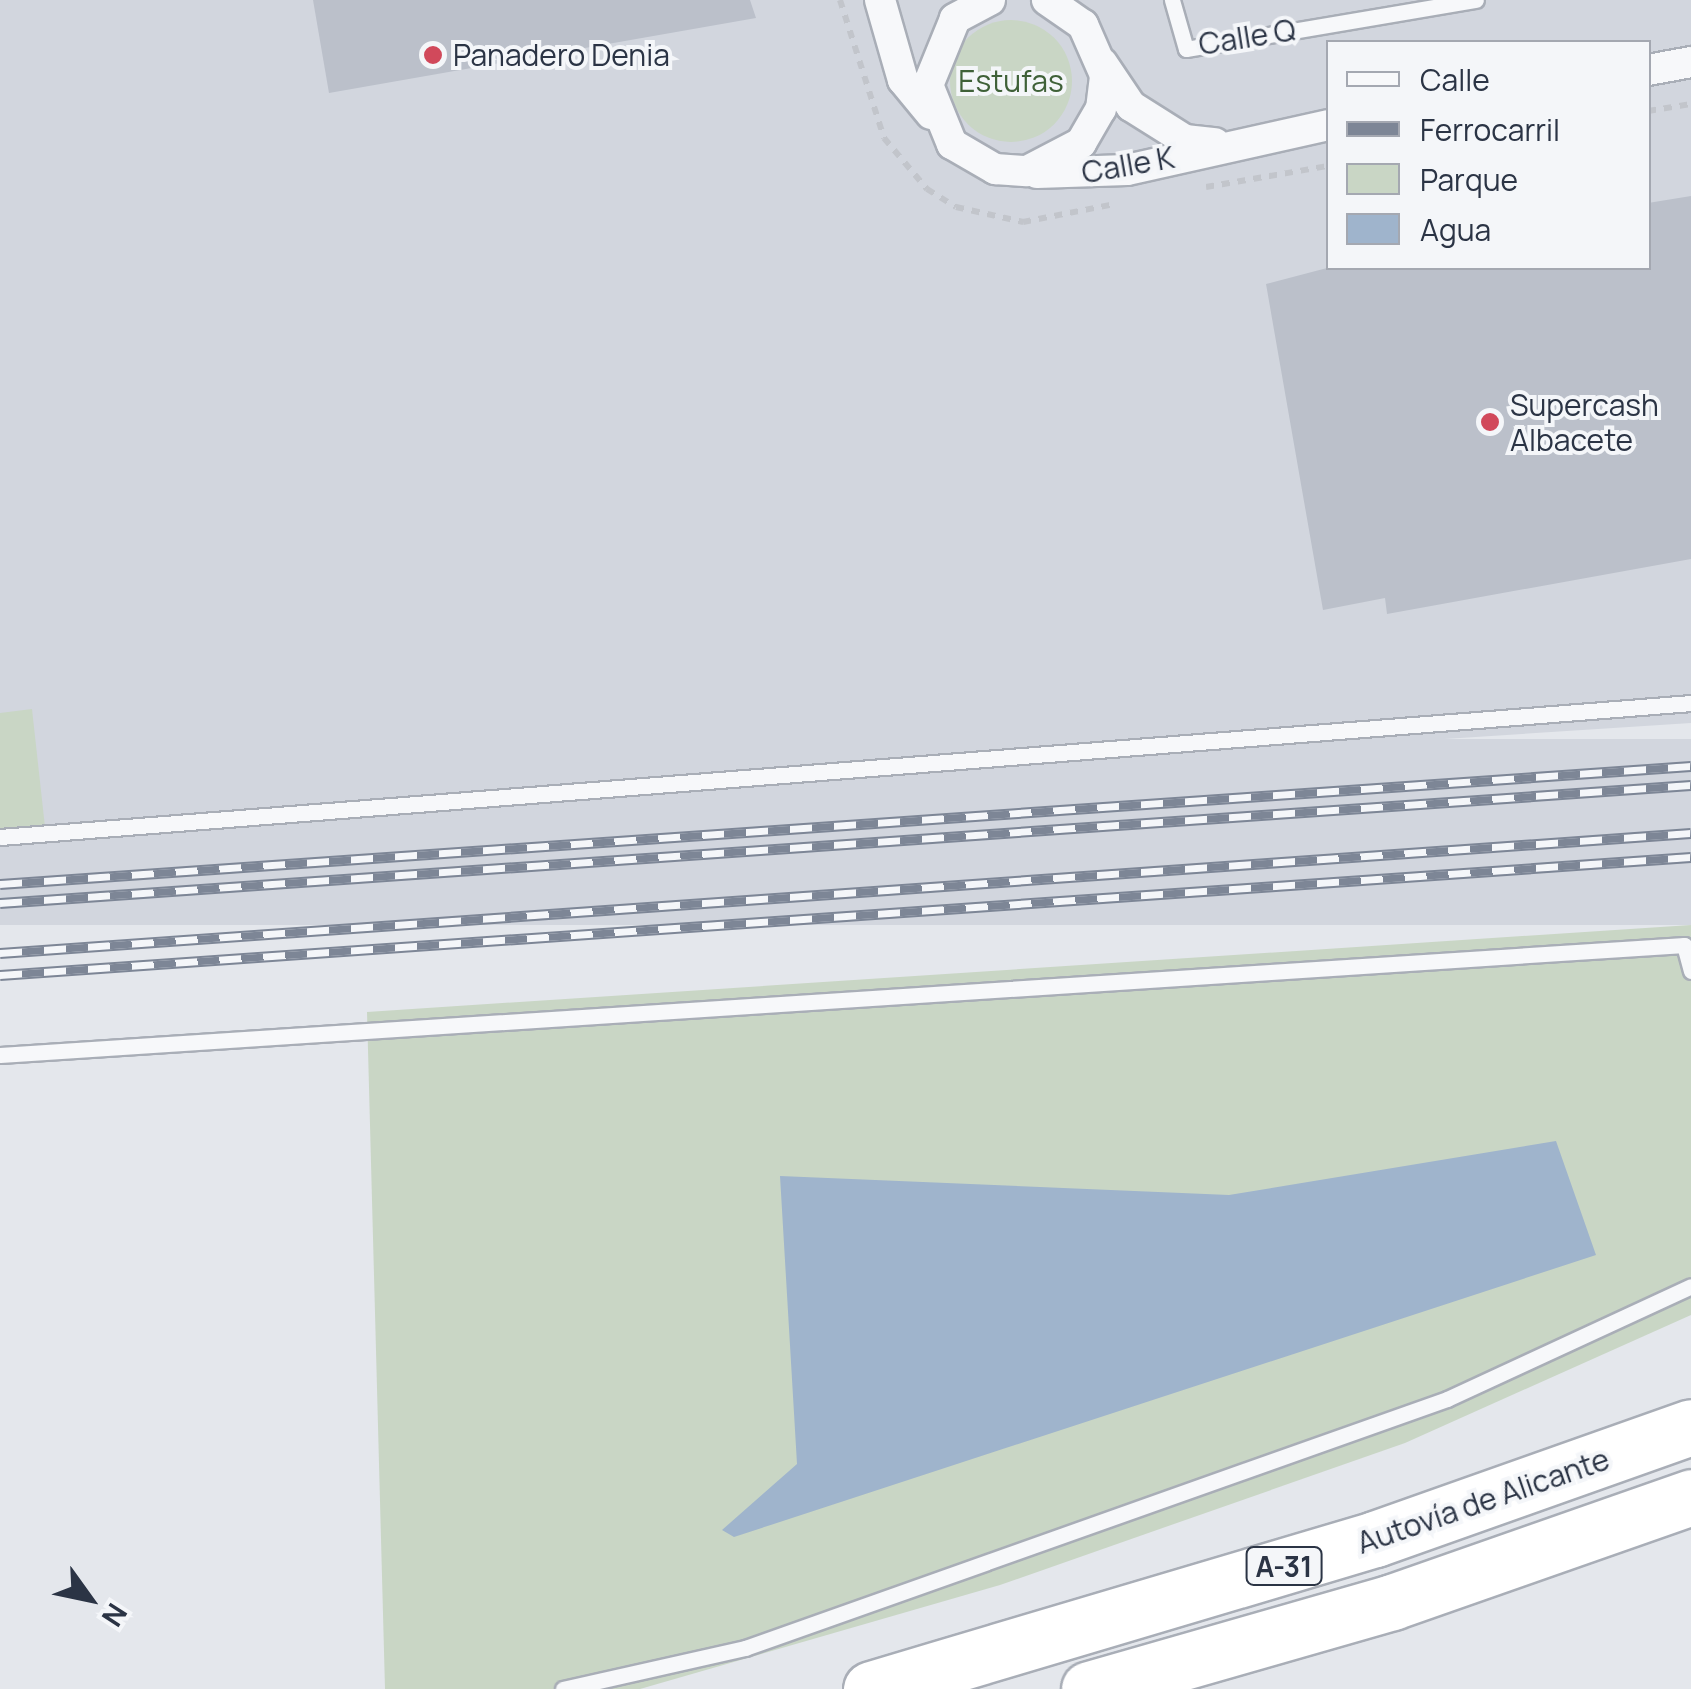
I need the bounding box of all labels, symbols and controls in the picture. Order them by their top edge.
street label: Calle Q [1196,12,1298,62]
place label: Panadero Denia [453,37,670,73]
legend [1326,40,1651,270]
marker: Panadero Denia [422,44,444,66]
text: Calle [1420,59,1490,100]
park label: Estufas [958,63,1064,99]
text: Ferrocarril [1420,109,1560,150]
street label: Calle K [1079,139,1177,191]
text: Parque [1420,159,1518,200]
text: Agua [1420,209,1491,250]
place label: Supercash Albacete [1510,387,1659,458]
marker: Supercash Albacete [1479,411,1501,433]
street label: Autovía de Alicante [1352,1441,1614,1561]
road number: A-31 [1244,1543,1324,1589]
north arrow [40,1549,140,1649]
text: N [94,1597,137,1634]

